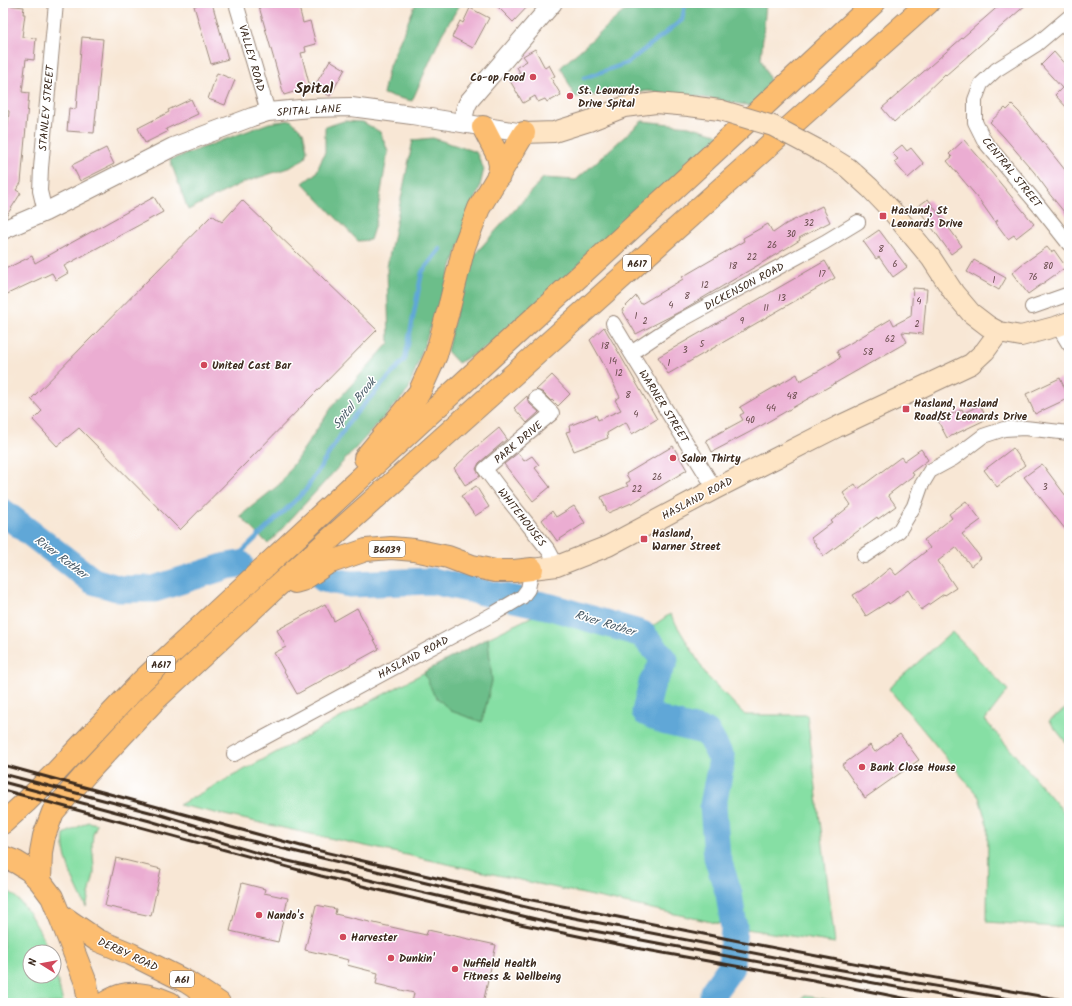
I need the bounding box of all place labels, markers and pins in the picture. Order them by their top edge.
place label: Co-op Food [470,69,526,87]
marker: Co-op Food [528,72,538,82]
place label: St. Leonards Drive Spital [578,82,640,113]
marker: St. Leonards Drive Spital [565,91,575,101]
place label: Hasland, St Leonards Drive [891,202,963,233]
marker: Hasland, St Leonards Drive [878,211,888,221]
place label: United Cast Bar [212,357,292,375]
marker: United Cast Bar [199,360,209,370]
place label: Hasland, Hasland Road/St Leonards Drive [914,395,1028,426]
marker: Hasland, Hasland Road/St Leonards Drive [901,404,911,414]
place label: Salon Thirty [681,450,741,468]
marker: Salon Thirty [668,453,678,463]
place label: Hasland, Warner Street [652,525,722,556]
marker: Hasland, Warner Street [639,534,649,544]
place label: Bank Close House [870,759,956,777]
marker: Bank Close House [857,762,867,772]
place label: Nando's [267,907,305,925]
marker: Nando's [254,910,264,920]
place label: Harvester [351,929,398,947]
marker: Harvester [338,932,348,942]
place label: Dunkin' [399,950,435,968]
marker: Dunkin' [386,953,396,963]
place label: Nuffield Health Fitness & Wellbeing [463,955,561,986]
marker: Nuffield Health Fitness & Wellbeing [450,964,460,974]

